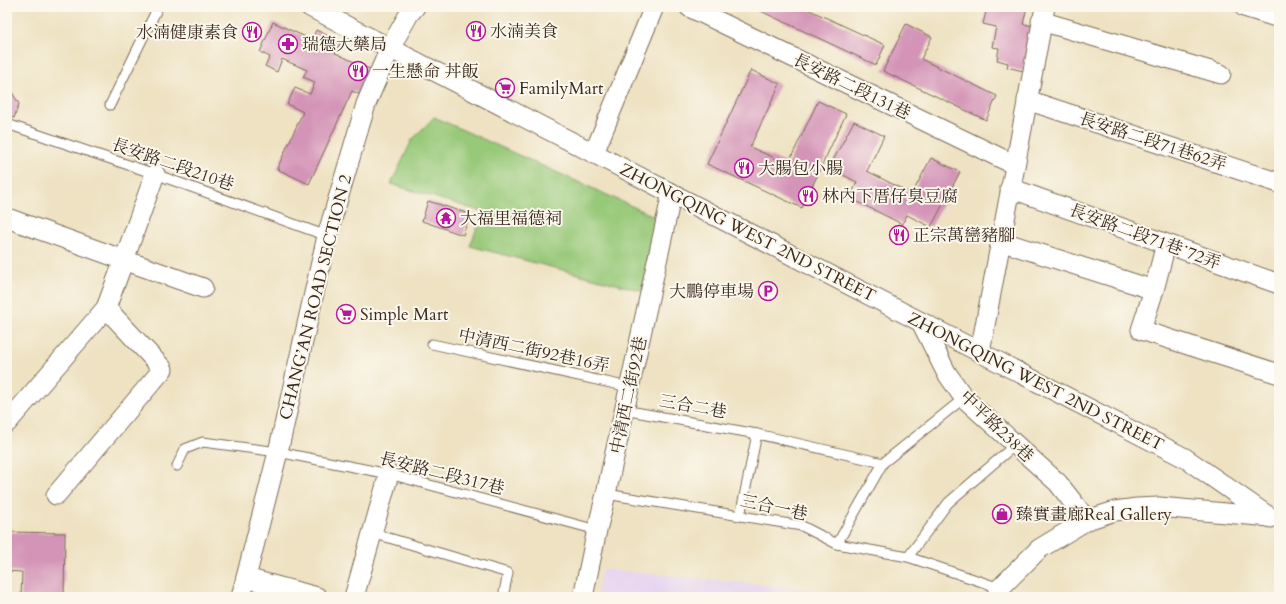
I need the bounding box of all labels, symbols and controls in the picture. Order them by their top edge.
restaurant icon: 水湳美食 [465,20,487,42]
place label: 水湳美食 [490,20,558,43]
place label: 水湳健康素食 [136,21,238,44]
restaurant icon: 水湳健康素食 [241,21,263,43]
pharmacy icon: 瑞德大藥局 [277,33,299,55]
place label: 瑞德大藥局 [302,33,387,56]
street label: 長安路二段131巷 [789,48,914,125]
restaurant icon: 一生懸命 丼飯 [347,60,369,82]
place label: 一生懸命 丼飯 [372,60,479,83]
supermarket icon: FamilyMart [494,77,516,99]
place label: FamilyMart [519,77,604,100]
street label: 長安路二段71巷62弄 [1076,107,1230,176]
street label: 長安路二段210巷 [109,133,237,196]
restaurant icon: 大腸包小腸 [733,157,755,179]
place label: 大腸包小腸 [758,157,843,180]
street label: ZHONGQING WEST 2ND STREET [616,158,880,307]
street label: CHANG’AN ROAD SECTION 2 [274,172,357,422]
restaurant icon: 林內下厝仔臭豆腐 [797,185,819,207]
place label: 林內下厝仔臭豆腐 [822,185,958,208]
street label: 長安路二段71巷˙72弄 [1066,198,1224,275]
temple icon: 大福里福德祠 [435,207,457,229]
place label: 大福里福德祠 [460,207,562,230]
restaurant icon: 正宗萬巒豬腳 [888,224,910,246]
place label: 正宗萬巒豬腳 [913,224,1015,247]
place label: 大鵬停車場 [669,280,754,303]
parking icon: 大鵬停車場 [757,280,779,302]
supermarket icon: Simple Mart [335,303,357,325]
place label: Simple Mart [360,303,449,326]
street label: ZHONGQING WEST 2ND STREET [904,307,1168,456]
street label: 中清西二街92巷16弄 [456,323,612,378]
street label: 中清西二街92巷 [605,334,652,456]
street label: 中平路238巷 [955,385,1038,467]
street label: 三合二巷 [657,389,728,424]
street label: 長安路二段317巷 [377,447,507,500]
street label: 三合一巷 [738,489,810,526]
shop icon: 臻實畫廊Real Gallery [991,503,1013,525]
place label: 臻實畫廊Real Gallery [1016,503,1172,526]

